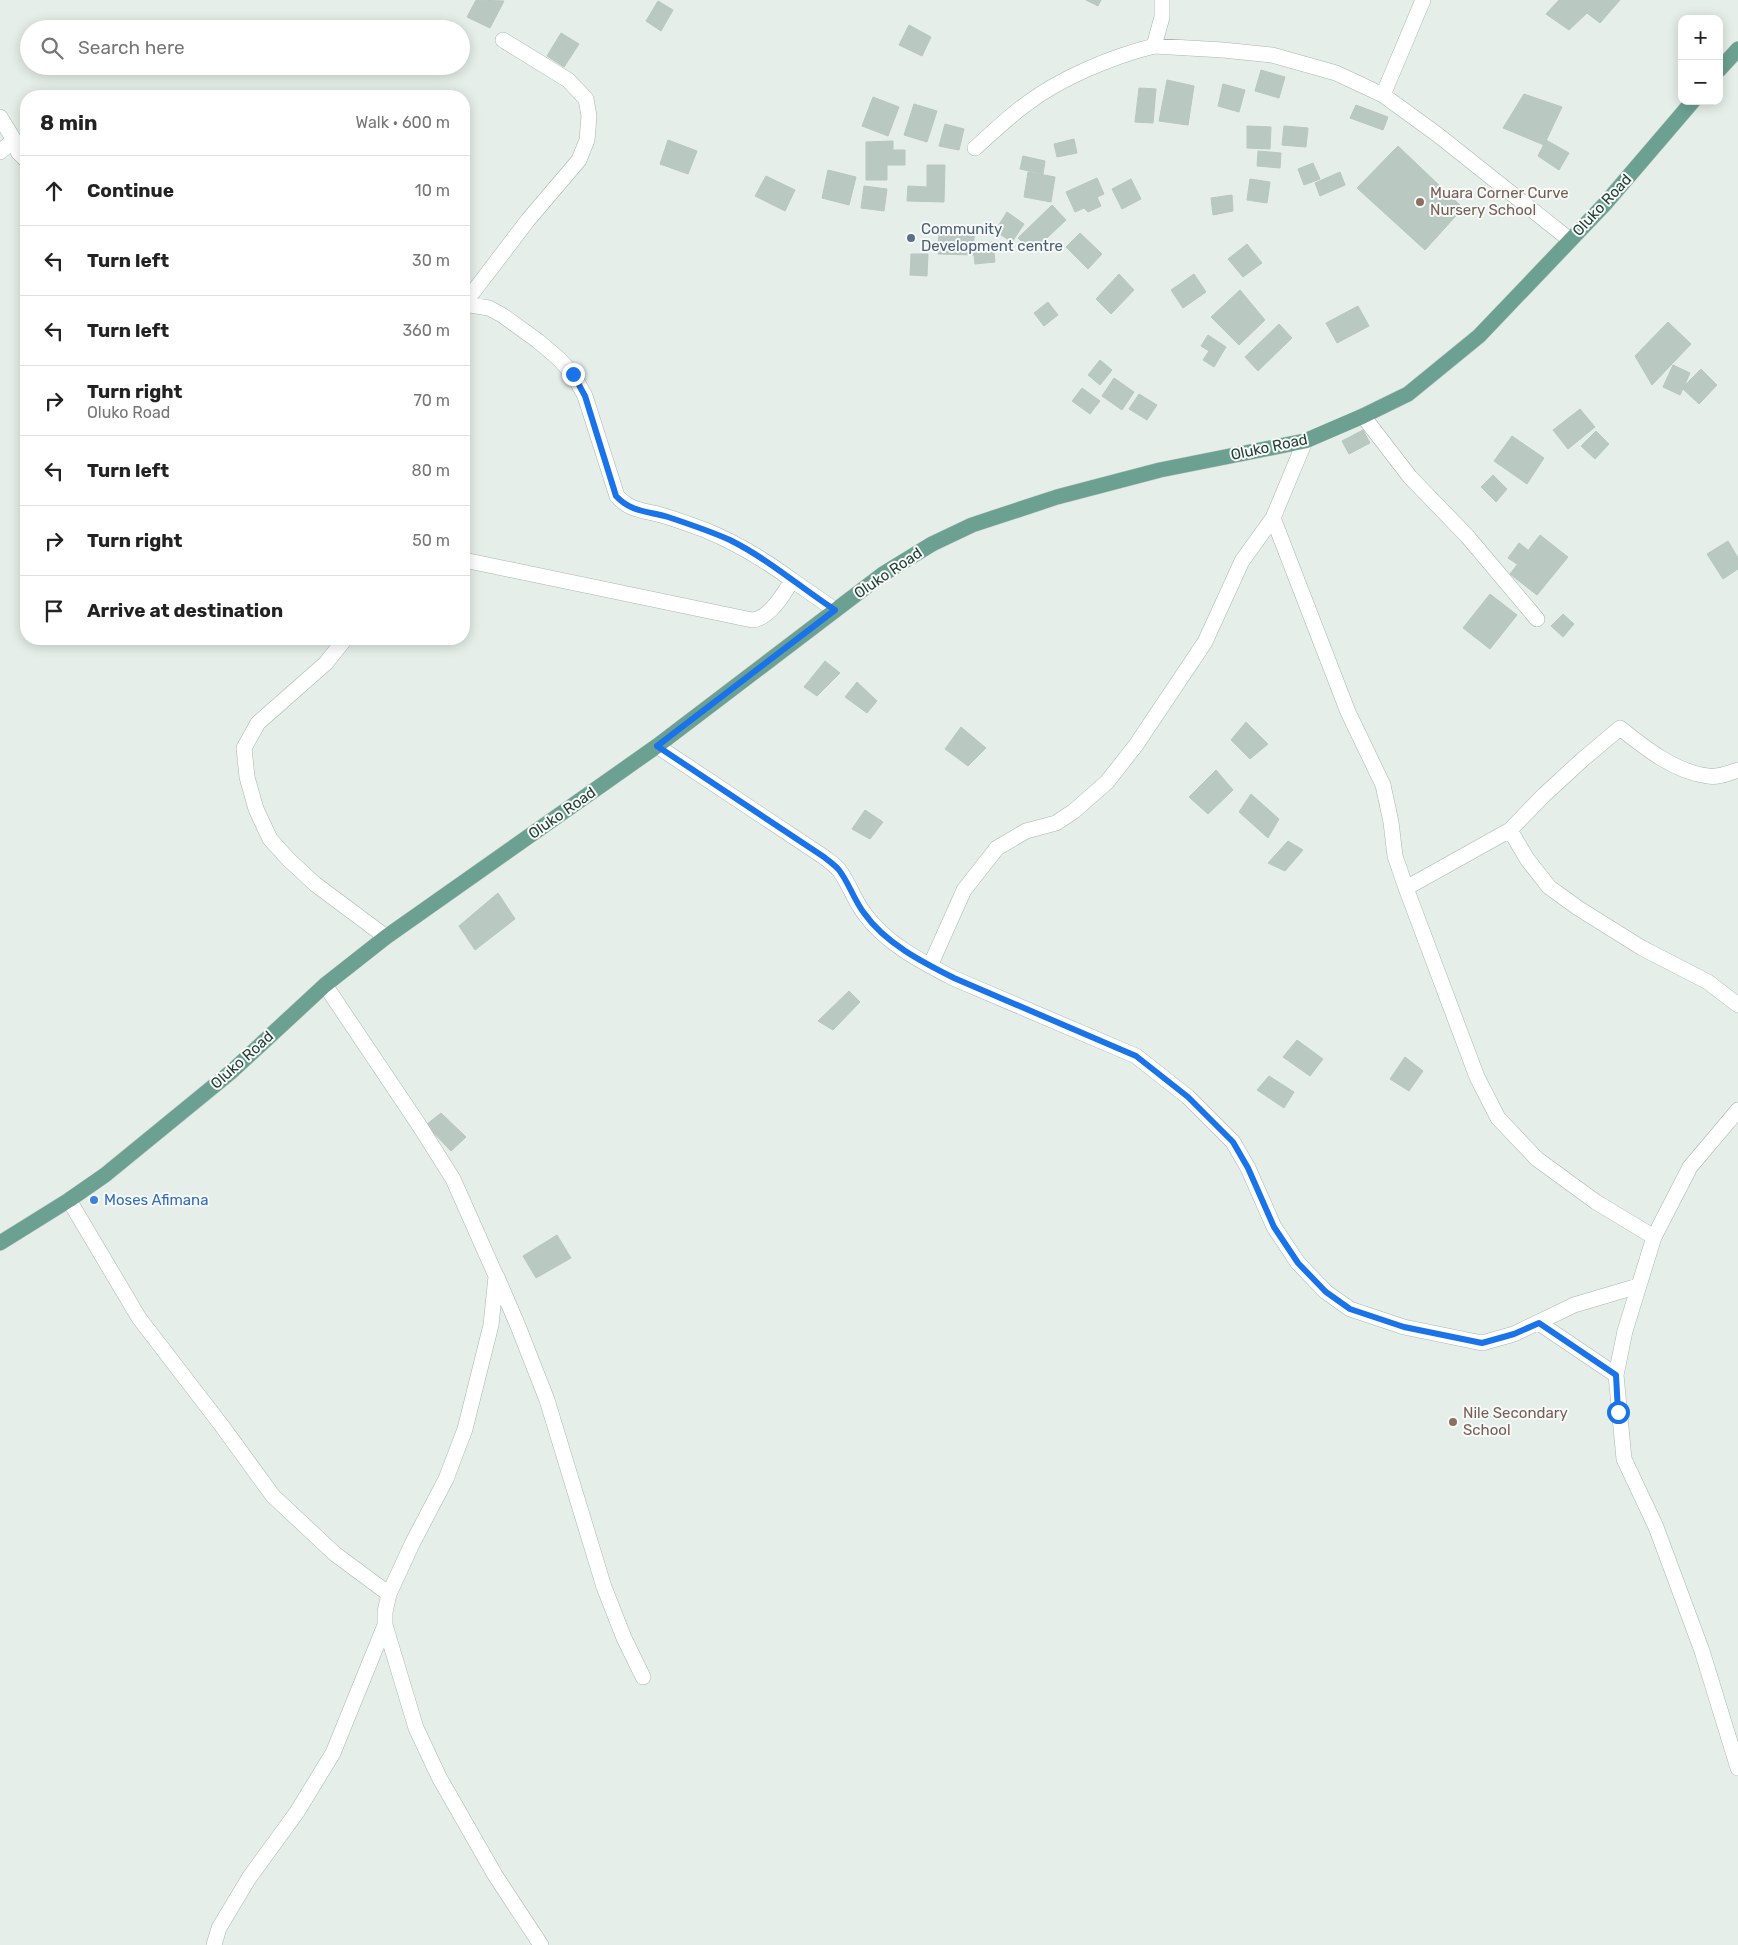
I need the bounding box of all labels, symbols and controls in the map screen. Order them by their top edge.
map controls [1678,15,1723,105]
button: + [1678,15,1723,60]
search box [20,20,470,75]
icon: search [38,34,66,62]
text: Search here [78,36,185,59]
button: − [1678,60,1723,105]
text: 8 min [40,110,97,135]
text: Walk · 600 m [355,113,450,132]
street label: Oluko Road [1569,170,1635,240]
icon: ahead [40,177,68,205]
text: Continue [87,179,174,202]
text: 10 m [415,181,450,200]
place label: Muara Corner Curve Nursery School [1430,184,1569,219]
marker: Muara Corner Curve Nursery School [1414,196,1426,208]
place label: Community Development centre [921,220,1063,255]
marker: Community Development centre [905,232,917,244]
icon: left [40,247,68,275]
text: Turn left [87,249,169,272]
text: 30 m [412,251,450,270]
icon: left [40,317,68,345]
text: Turn left [87,319,169,342]
text: 360 m [402,321,450,340]
route end [562,363,585,386]
text: Turn right [87,380,182,403]
icon: right [40,387,68,415]
text: 70 m [413,391,450,410]
text: Oluko Road [87,403,170,422]
street label: Oluko Road [1229,430,1309,464]
icon: left [40,457,68,485]
text: Turn left [87,459,169,482]
text: 80 m [412,461,450,480]
icon: right [40,527,68,555]
text: Turn right [87,529,182,552]
text: 50 m [412,531,450,550]
street label: Oluko Road [851,544,925,602]
icon: arrive [40,597,68,625]
text: Arrive at destination [87,599,283,622]
street label: Oluko Road [525,783,599,843]
street label: Oluko Road [207,1027,277,1093]
place label: Moses Afimana [104,1191,208,1209]
marker: Moses Afimana [88,1194,100,1206]
route start [1607,1401,1630,1424]
place label: Nile Secondary School [1463,1404,1568,1439]
marker: Nile Secondary School [1447,1416,1459,1428]

